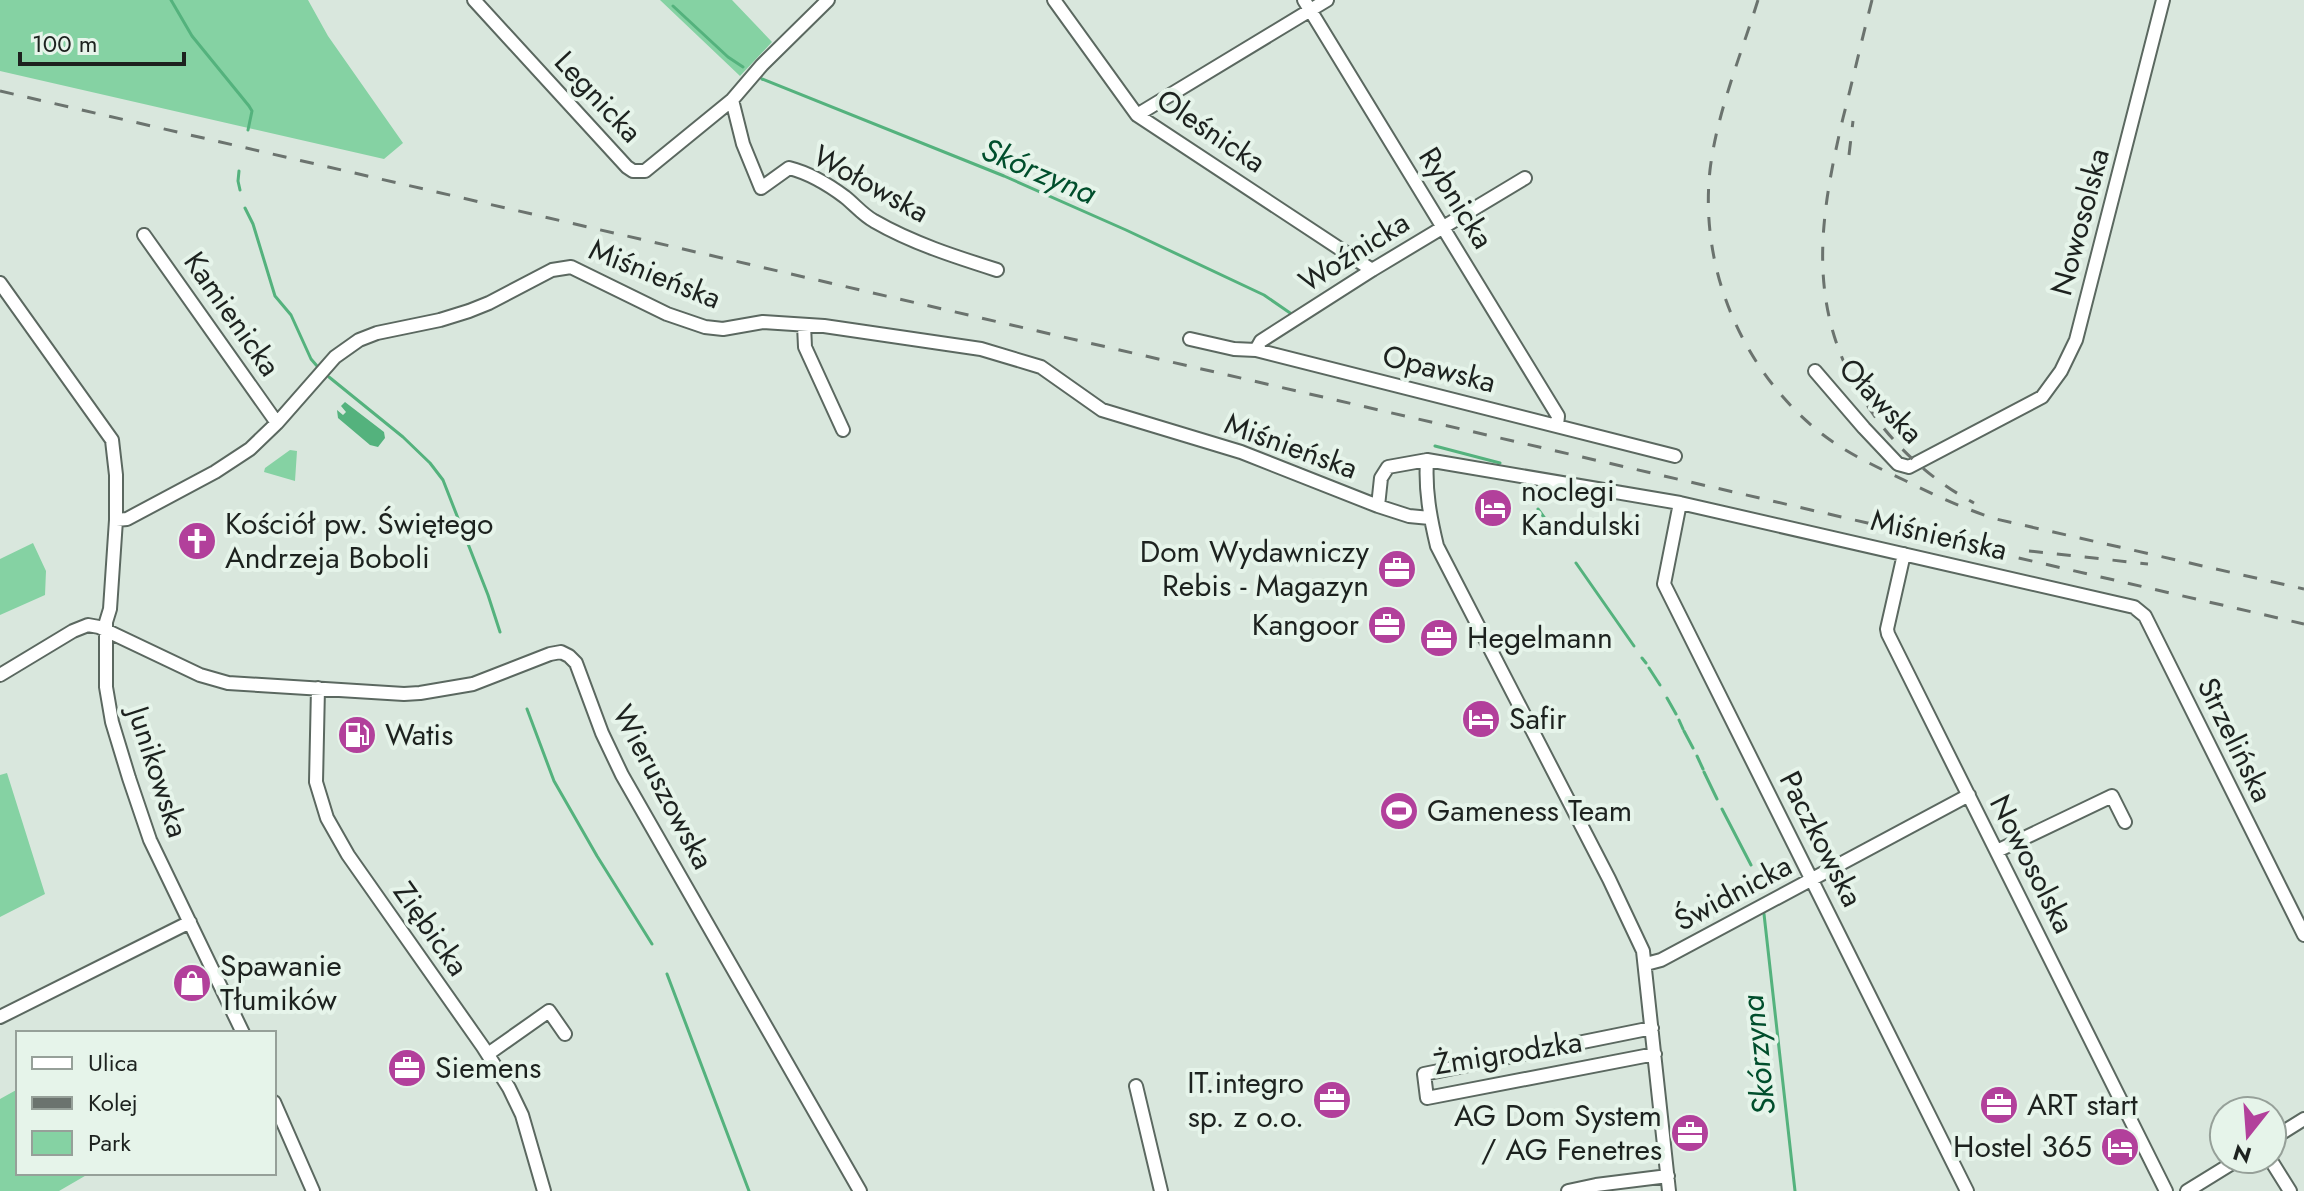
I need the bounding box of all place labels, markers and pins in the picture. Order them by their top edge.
place label: noclegi Kandulski [1521,469,1641,546]
hotel icon: noclegi Kandulski [1472,487,1514,529]
place label: Kościół pw. Świętego Andrzeja Boboli [225,502,493,579]
church icon: Kościół pw. Świętego Andrzeja Boboli [176,520,218,562]
place label: Dom Wydawniczy Rebis - Magazyn [1140,530,1370,607]
office icon: Dom Wydawniczy Rebis - Magazyn [1376,548,1418,590]
place label: Kangoor [1252,603,1360,646]
office icon: Kangoor [1366,604,1408,646]
place label: Hegelmann [1467,616,1613,659]
office icon: Hegelmann [1418,617,1460,659]
place label: Safir [1509,697,1567,740]
hotel icon: Safir [1460,698,1502,740]
place label: Watis [385,713,453,756]
fuel station icon: Watis [336,714,378,756]
place label: Gameness Team [1427,789,1632,832]
sports icon: Gameness Team [1378,790,1420,832]
place label: Spawanie Tłumików [220,944,342,1021]
shop icon: Spawanie Tłumików [171,962,213,1004]
place label: Siemens [435,1046,541,1089]
office icon: Siemens [386,1047,428,1089]
place label: IT.integro sp. z o.o. [1187,1061,1304,1138]
office icon: IT.integro sp. z o.o. [1311,1079,1353,1121]
place label: ART start [2027,1083,2139,1126]
office icon: ART start [1978,1084,2020,1126]
place label: AG Dom System / AG Fenetres [1454,1094,1662,1171]
office icon: AG Dom System / AG Fenetres [1669,1112,1711,1154]
place label: Hostel 365 [1953,1125,2092,1168]
hotel icon: Hostel 365 [2099,1126,2141,1168]

